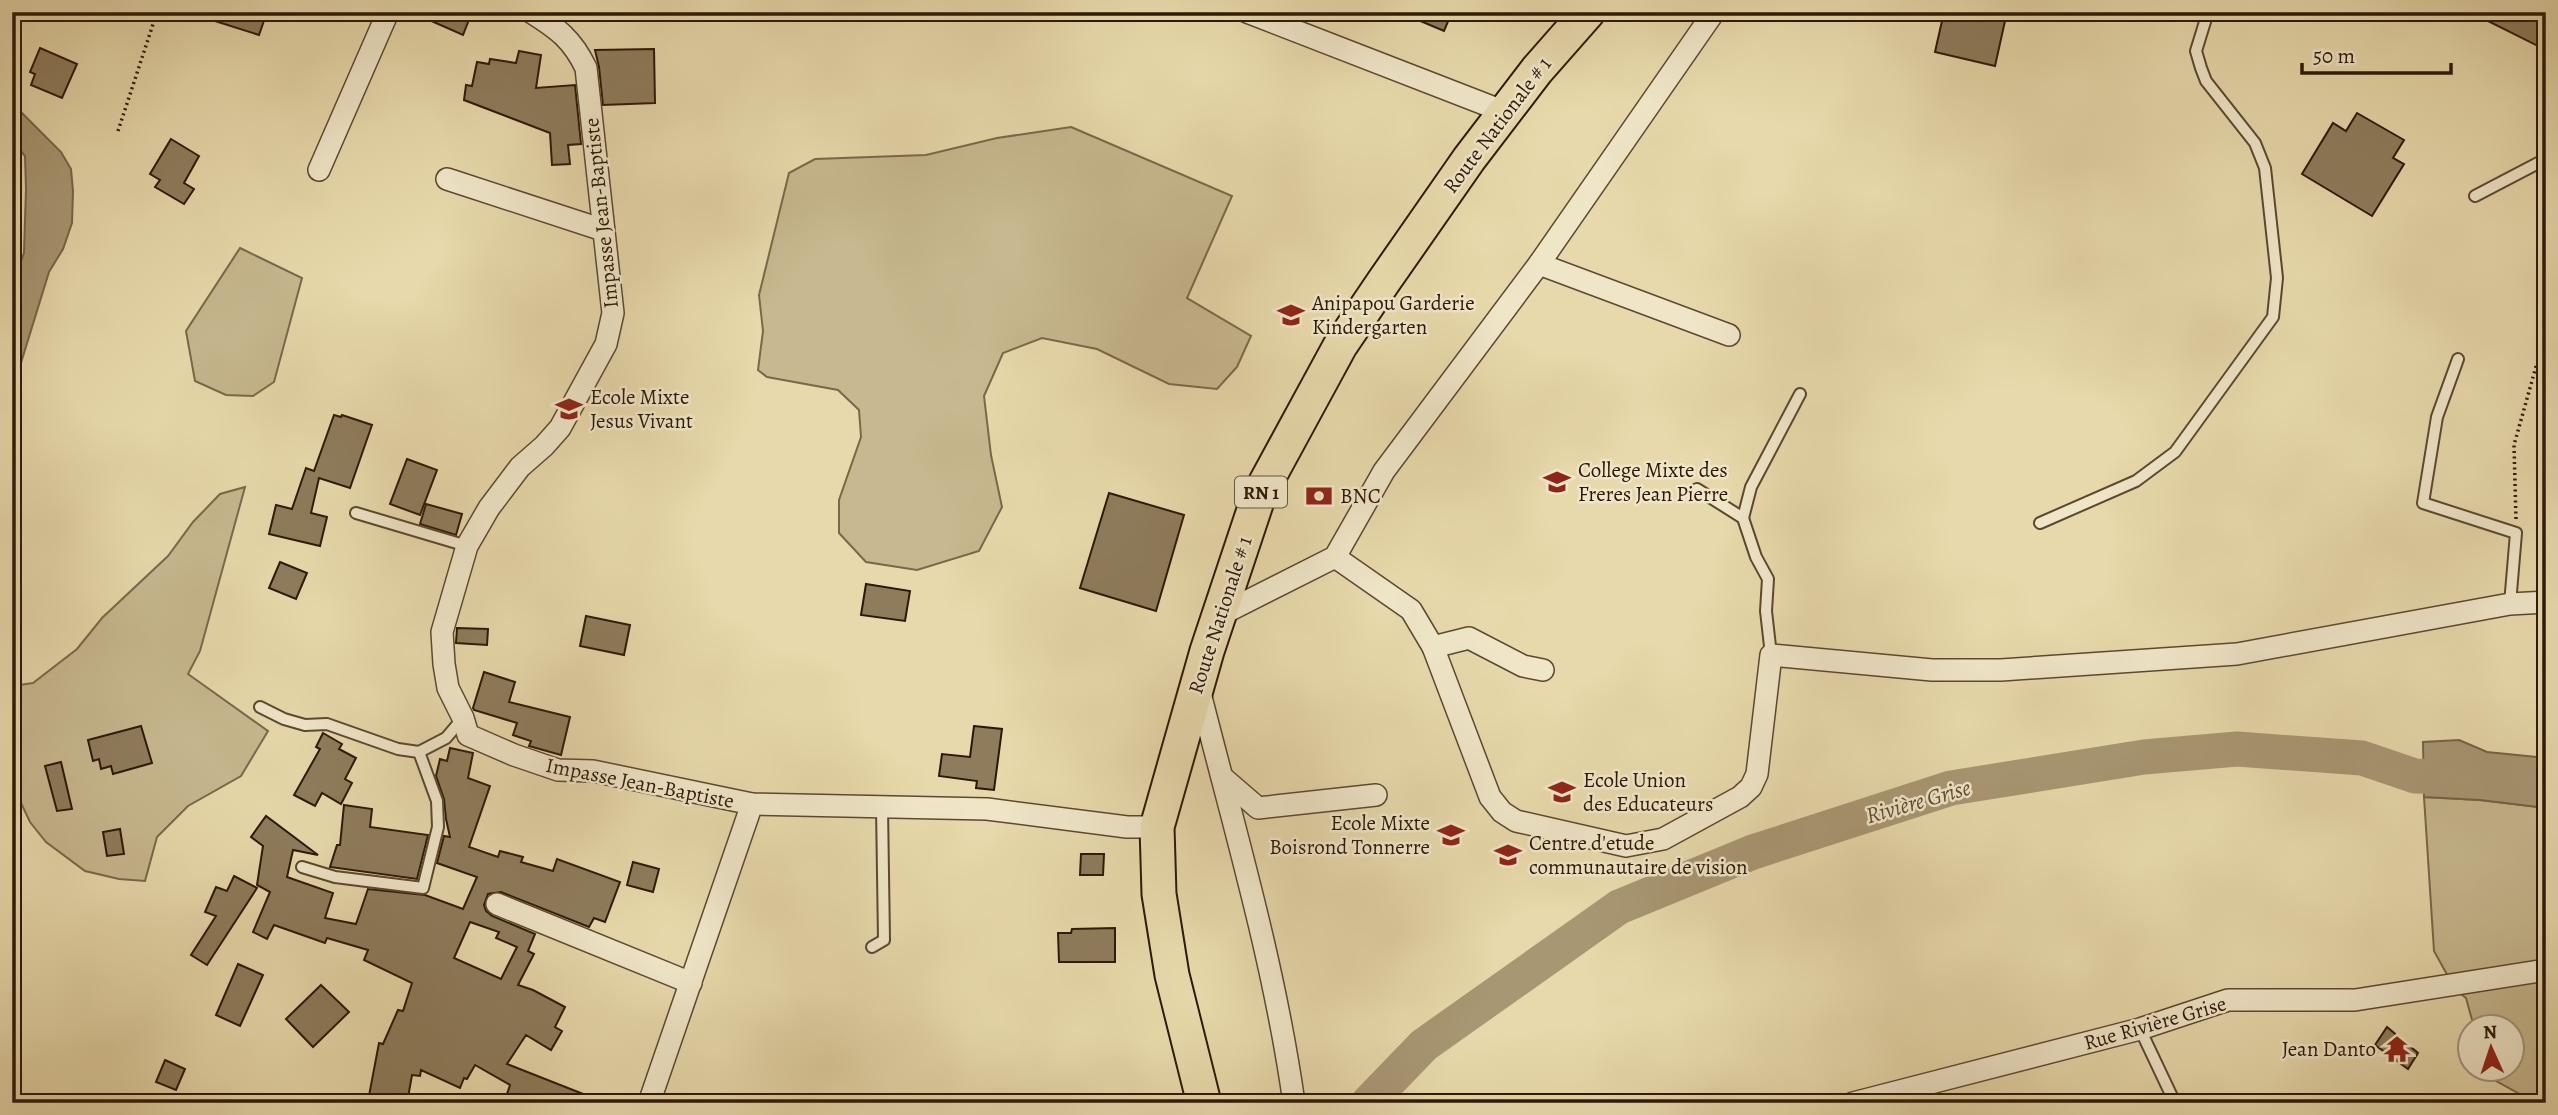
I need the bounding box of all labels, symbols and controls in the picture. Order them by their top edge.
scale bar [2302,32,2451,76]
text: 50 m [2313,42,2355,70]
street label: Route Nationale # 1 [1436,51,1558,199]
street label: Impasse Jean-Baptiste [577,116,625,310]
place label: Anipapou Garderie Kindergarten [1311,289,1475,341]
school or university icon: Anipapou Garderie Kindergarten [1276,300,1306,330]
place label: Ecole Mixte Jesus Vivant [590,383,693,435]
school or university icon: Ecole Mixte Jesus Vivant [554,394,584,424]
place label: College Mixte des Freres Jean Pierre [1578,456,1728,508]
school or university icon: College Mixte des Freres Jean Pierre [1542,467,1572,497]
road number: RN 1 [1235,477,1287,508]
bank icon: BNC [1304,481,1334,511]
place label: BNC [1340,482,1381,510]
street label: Route Nationale # 1 [1181,533,1259,697]
street label: Impasse Jean-Baptiste [543,751,737,815]
place label: Ecole Union des Educateurs [1583,766,1713,818]
water label: Rivière Grise [1862,772,1974,831]
school or university icon: Ecole Union des Educateurs [1547,777,1577,807]
place label: Ecole Mixte Boisrond Tonnerre [1269,809,1430,861]
school or university icon: Ecole Mixte Boisrond Tonnerre [1436,820,1466,850]
place label: Centre d'etude communautaire de vision [1529,829,1747,881]
school or university icon: Centre d'etude communautaire de vision [1493,840,1523,870]
street label: Rue Rivière Grise [2080,989,2230,1057]
north arrow [2456,1014,2526,1084]
text: N [2483,1019,2498,1045]
temple icon: Jean Danto [2382,1034,2412,1064]
place label: Jean Danto [2282,1035,2376,1063]

